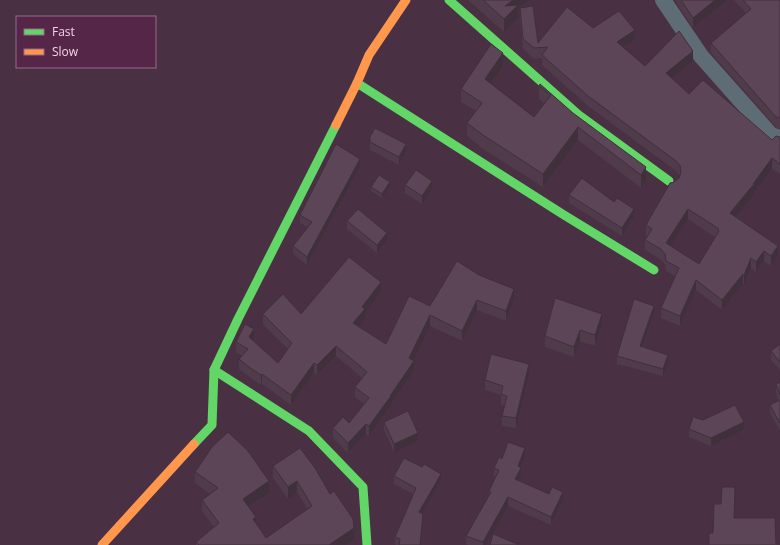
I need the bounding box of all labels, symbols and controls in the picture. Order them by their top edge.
legend [16,16,156,68]
text: Fast [52,23,75,40]
text: Slow [52,43,79,60]

